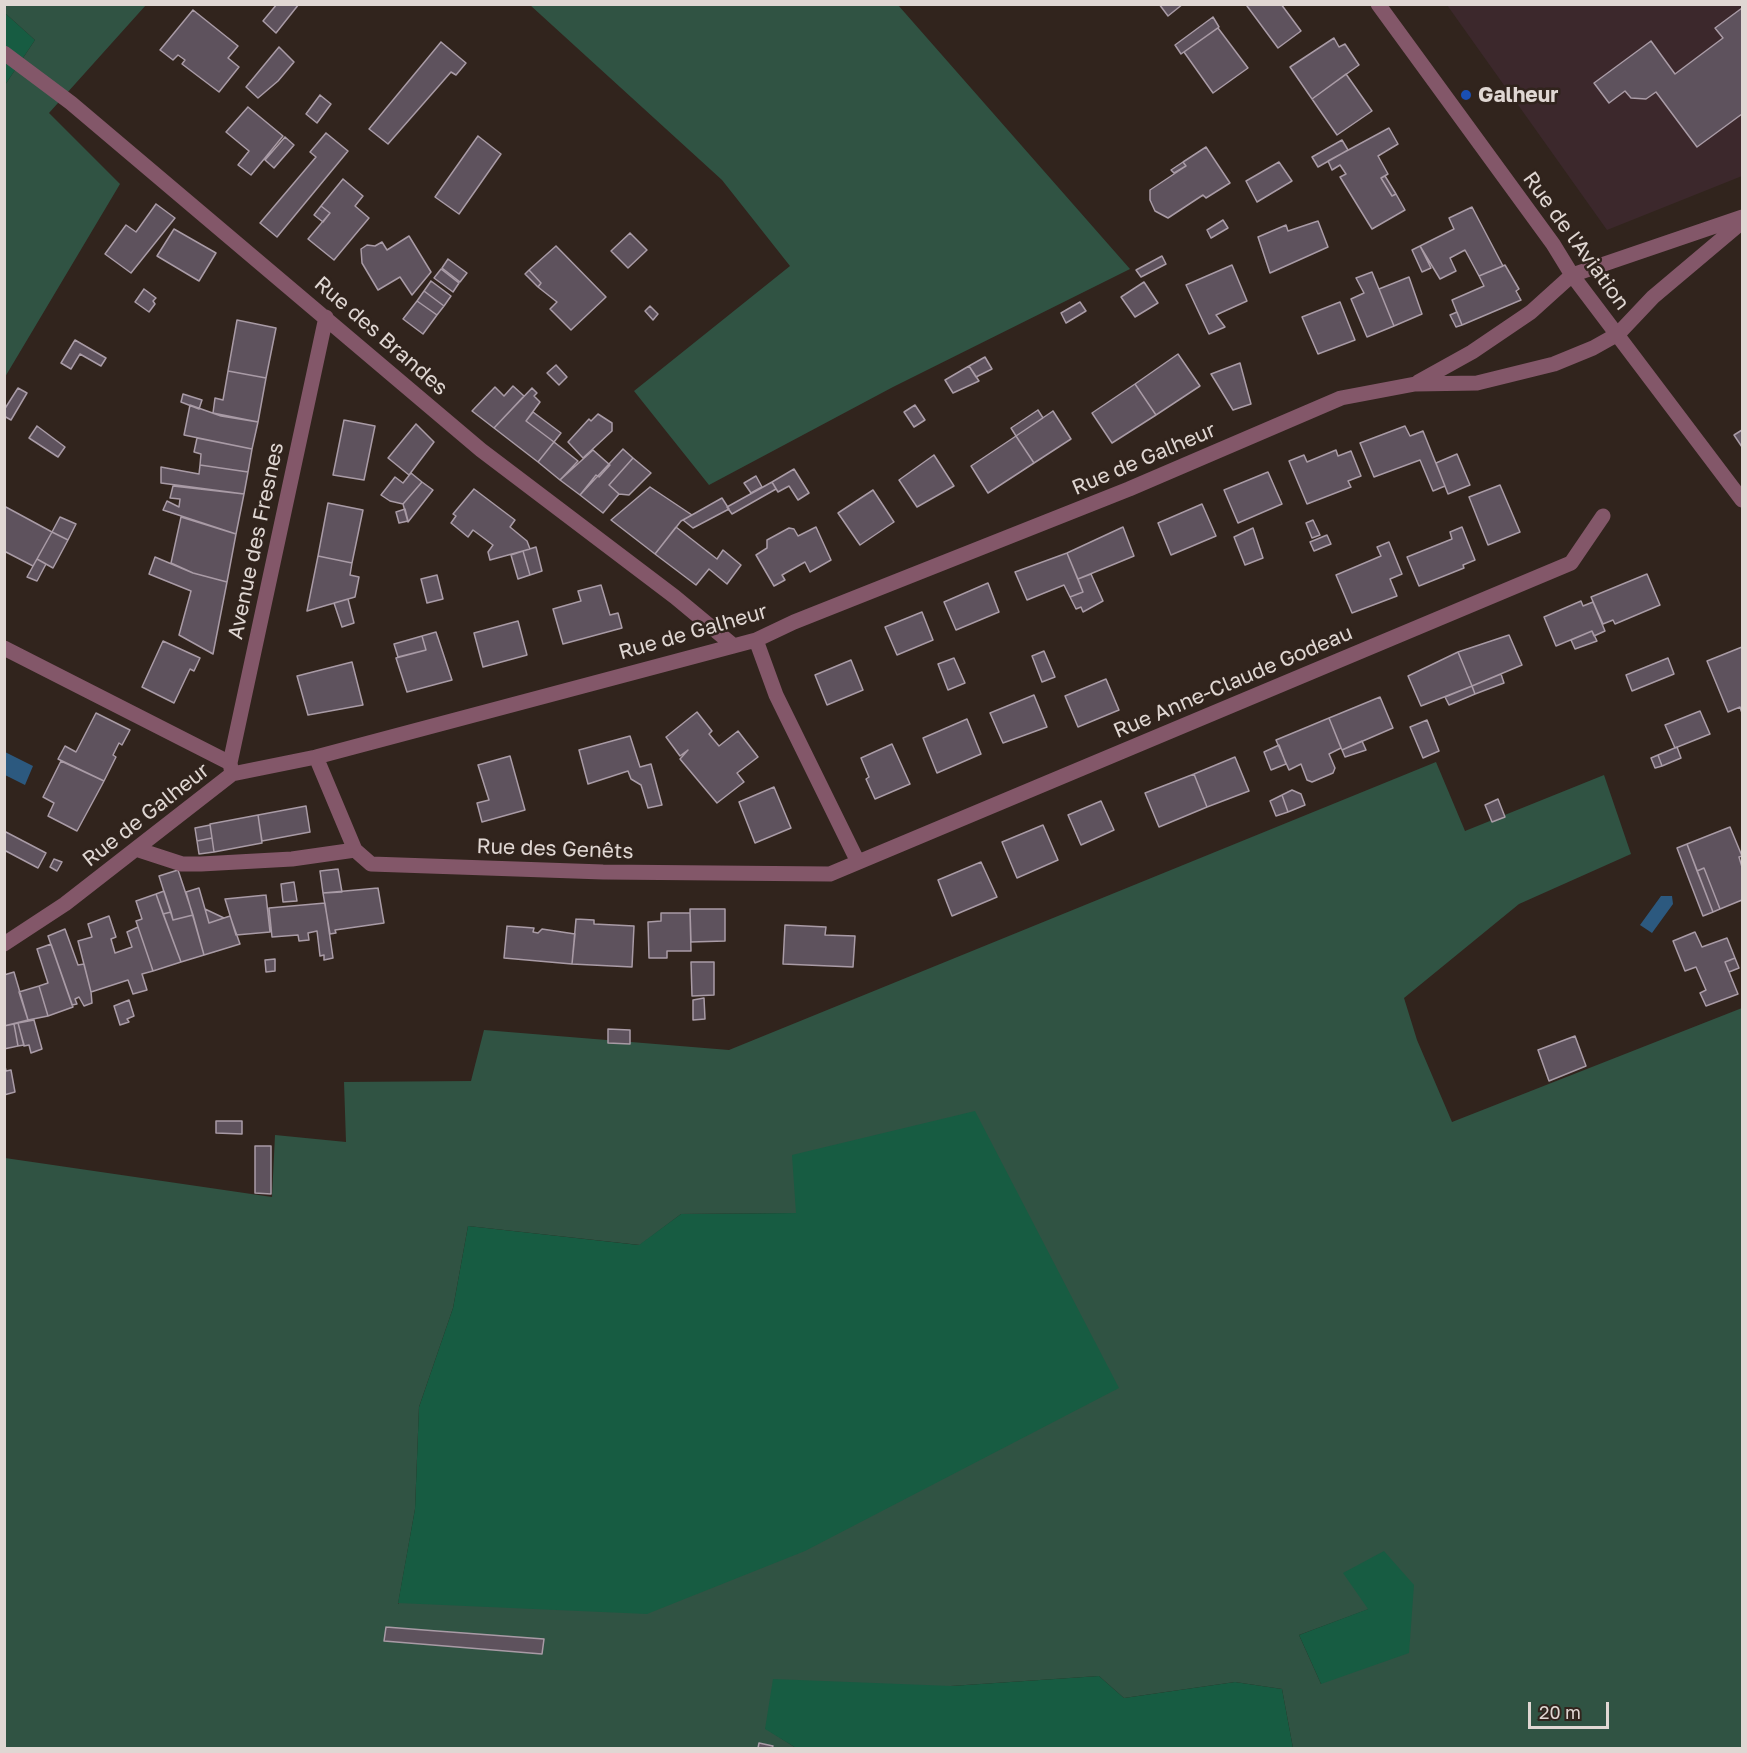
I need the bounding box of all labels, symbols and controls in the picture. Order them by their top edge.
place label: Galheur [1478,82,1558,108]
marker: Galheur [1459,88,1473,102]
street label: Rue de l'Aviation [1517,167,1635,315]
street label: Rue des Brandes [309,271,453,401]
street label: Rue de Galheur [1068,417,1220,501]
street label: Avenue des Fresnes [223,440,289,642]
street label: Rue de Galheur [616,599,770,665]
street label: Rue Anne-Claude Godeau [1110,620,1356,744]
street label: Rue de Galheur [78,758,214,872]
street label: Rue des Genêts [476,834,634,864]
scale bar [1531,1690,1612,1728]
text: 20 m [1539,1701,1581,1723]

